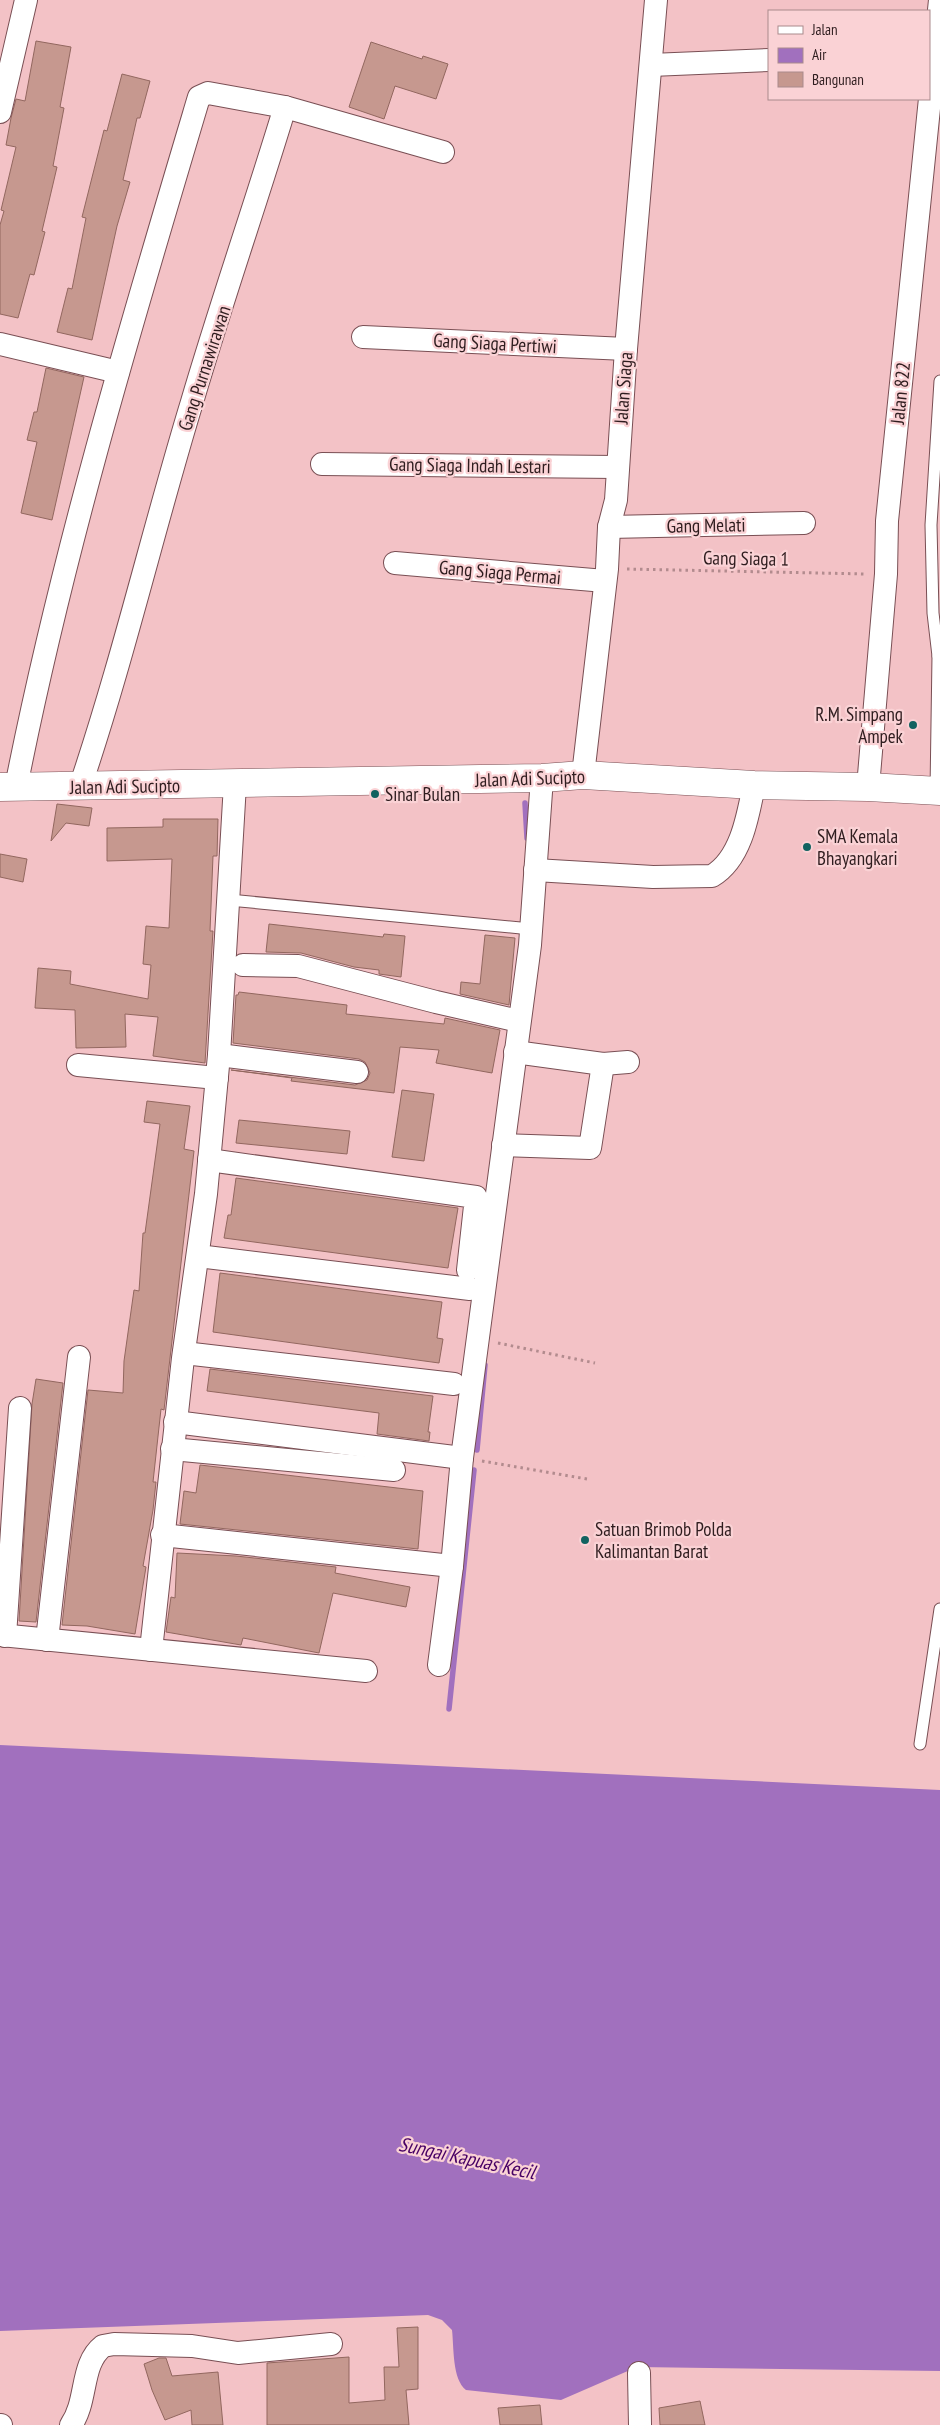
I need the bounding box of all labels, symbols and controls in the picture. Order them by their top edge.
legend [768,10,930,100]
text: Jalan [811,20,838,39]
text: Air [812,45,827,64]
text: Bangunan [812,70,864,89]
street label: Gang Purnawirawan [172,302,236,434]
street label: Gang Siaga Pertiwi [433,328,557,358]
street label: Jalan Siaga [608,351,637,426]
street label: Jalan 822 [885,361,915,426]
street label: Gang Siaga Indah Lestari [389,452,551,478]
street label: Gang Melati [666,512,746,538]
street label: Gang Siaga 1 [703,545,789,571]
street label: Gang Siaga Permai [438,555,562,589]
place label: R.M. Simpang Ampek [815,702,904,748]
marker: R.M. Simpang Ampek [907,719,919,731]
street label: Jalan Adi Sucipto [473,764,586,792]
street label: Jalan Adi Sucipto [69,773,180,799]
place label: Sinar Bulan [385,782,460,806]
marker: Sinar Bulan [369,788,381,800]
place label: SMA Kemala Bhayangkari [817,824,898,870]
marker: SMA Kemala Bhayangkari [801,841,813,853]
place label: Satuan Brimob Polda Kalimantan Barat [595,1517,732,1563]
marker: Satuan Brimob Polda Kalimantan Barat [579,1534,591,1546]
water label: Sungai Kapuas Kecil [397,2131,540,2186]

